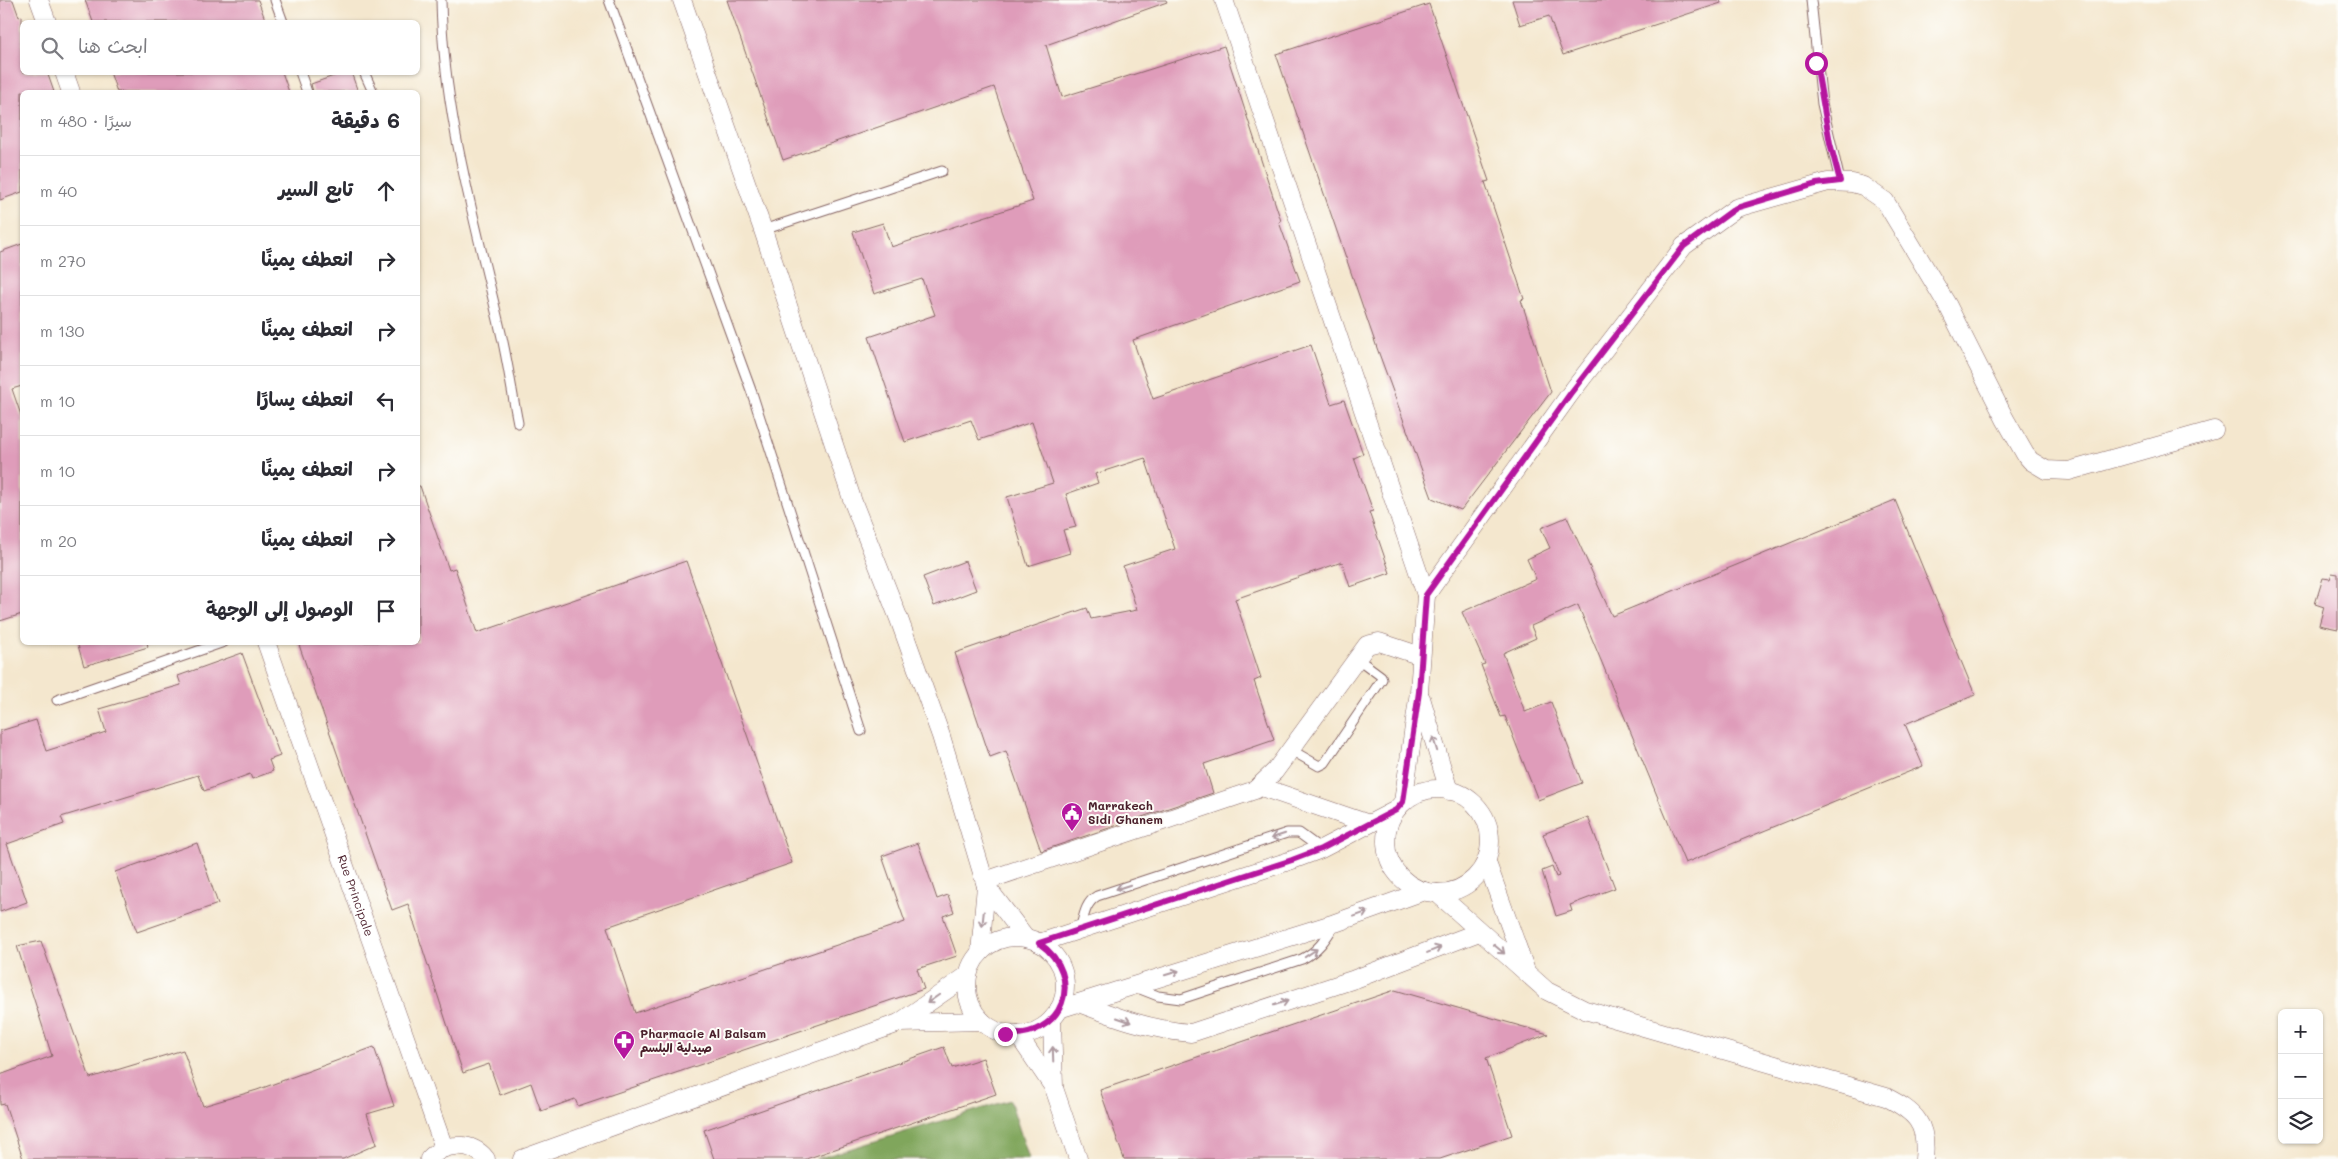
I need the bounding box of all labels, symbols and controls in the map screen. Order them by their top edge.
search box [20,20,420,75]
text: ابحث هنا [78,33,148,58]
icon: search [38,34,66,62]
route start [1805,52,1828,75]
text: 6 دقيقة [331,106,400,133]
text: سيرًا · 480 m [40,110,132,131]
text: تابع السير [278,176,353,201]
icon: ahead [372,177,400,205]
text: 40 m [40,180,77,201]
text: انعطف يمينًا [261,246,353,271]
icon: right [372,247,400,275]
text: 270 m [40,250,86,271]
text: انعطف يمينًا [261,316,353,341]
icon: right [372,317,400,345]
text: 130 m [40,320,84,341]
text: انعطف يسارًا [256,386,353,411]
icon: left [372,387,400,415]
text: 10 m [40,390,75,411]
text: انعطف يمينًا [261,456,353,481]
icon: right [372,457,400,485]
text: 10 m [40,460,75,481]
text: انعطف يمينًا [261,526,353,551]
icon: right [372,527,400,555]
text: 20 m [40,530,77,551]
text: الوصول إلى الوجهة [206,596,353,621]
icon: arrive [372,597,400,625]
one-way arrow [1429,736,1439,752]
place label: Marrakech Sidi Ghanem [1088,797,1163,827]
public building icon: Marrakech Sidi Ghanem [1060,801,1084,832]
one-way arrow [1270,832,1286,842]
street label: Rue Principale [334,853,378,938]
one-way arrow [1116,883,1132,892]
one-way arrow [1353,909,1368,918]
one-way arrow [978,911,988,927]
one-way arrow [1492,943,1505,954]
one-way arrow [1426,945,1441,954]
one-way arrow [1303,948,1317,958]
one-way arrow [1164,968,1180,978]
one-way arrow [927,994,941,1004]
one-way arrow [1272,998,1288,1008]
map controls [2278,1009,2323,1144]
button: + [2278,1009,2323,1054]
one-way arrow [1116,1016,1132,1025]
route end [994,1023,1017,1046]
place label: Pharmacie Al Balsam صيدلية البلسم [640,1025,766,1057]
pharmacy icon: Pharmacie Al Balsam صيدلية البلسم [612,1029,636,1060]
one-way arrow [1048,1046,1058,1062]
button: − [2278,1054,2323,1099]
button: layers [2278,1099,2323,1144]

